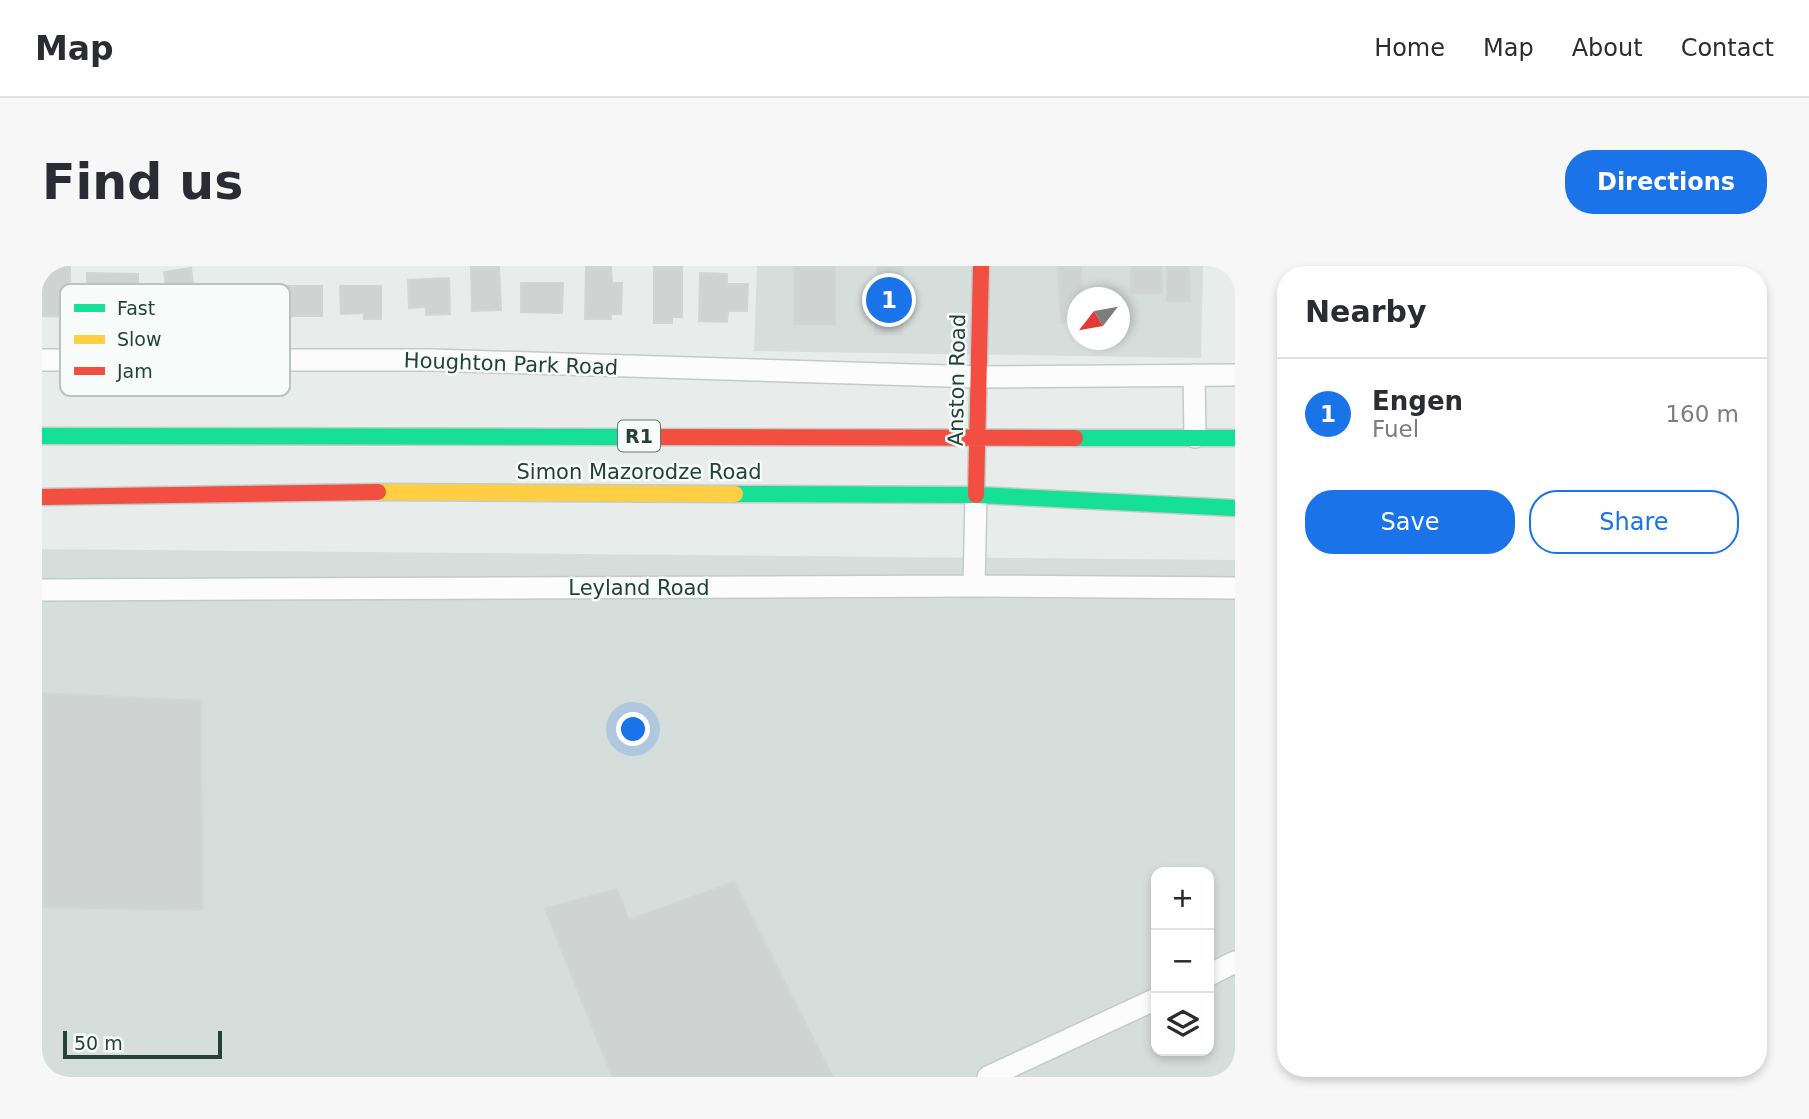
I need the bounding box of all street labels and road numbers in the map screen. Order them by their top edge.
street label: Anston Road [944,314,970,446]
street label: Houghton Park Road [403,348,619,380]
road number: R1 [618,420,660,452]
street label: Simon Mazorodze Road [517,460,761,484]
street label: Leyland Road [568,576,710,600]

